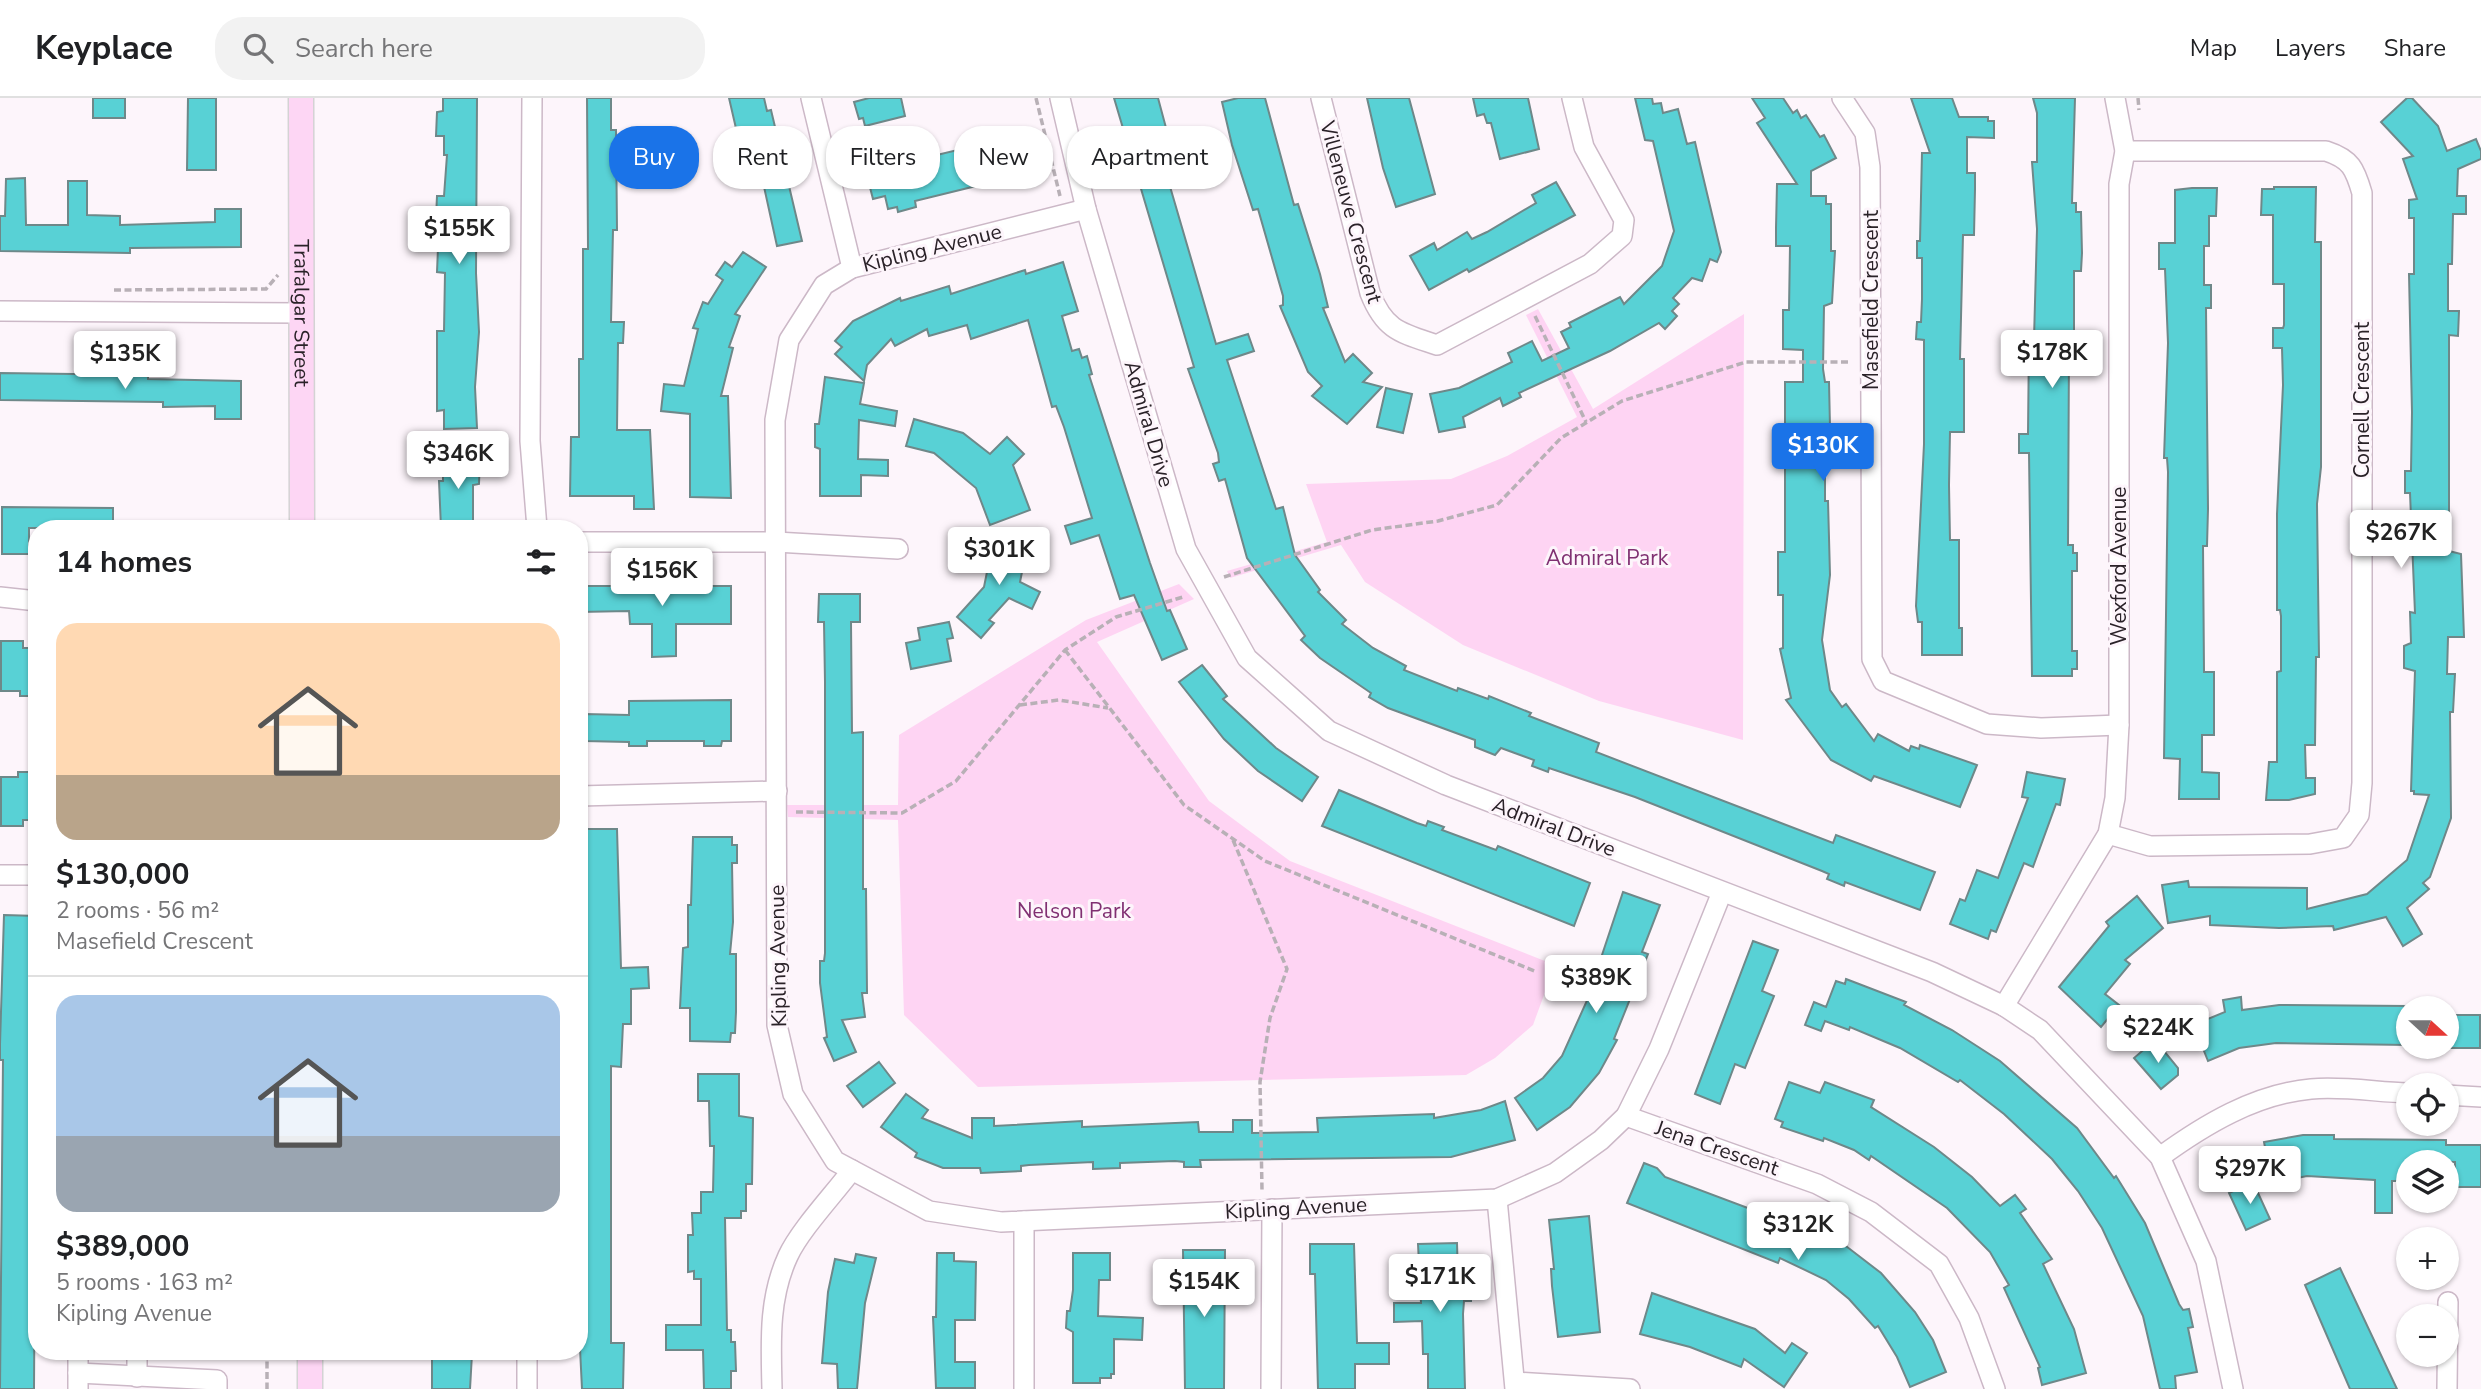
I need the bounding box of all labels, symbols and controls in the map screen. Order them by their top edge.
search box [215,17,705,80]
text: Keyplace [35,26,173,71]
icon: search [239,29,277,67]
text: Search here [295,31,433,66]
text: Map [2190,32,2237,64]
text: Layers [2275,32,2346,64]
text: Share [2384,32,2446,64]
street label: Villeneuve Crescent [1313,117,1389,307]
chip: Buy [609,126,699,189]
chip: Rent [713,126,812,189]
chip: Filters [826,126,940,189]
chip: New [954,126,1053,189]
chip: Apartment [1067,126,1232,189]
pin: $155K [410,206,508,266]
street label: Masefield Crescent [1857,209,1885,390]
text: $155K [424,213,494,244]
street label: Kipling Avenue [860,217,1004,279]
street label: Trafalgar Street [287,239,316,387]
street label: Cornell Crescent [2348,321,2376,478]
pin: $178K [2003,330,2101,390]
pin: $135K [76,331,174,391]
text: $178K [2017,337,2087,368]
text: $135K [90,338,160,369]
street label: Admiral Drive [1118,358,1180,490]
pin: $130K [1774,424,1872,483]
text: $130K [1788,430,1858,461]
pin: $346K [409,432,507,491]
text: $346K [423,438,493,469]
street label: Wexford Avenue [2105,487,2133,645]
pin: $267K [2352,510,2450,570]
text: $267K [2366,517,2436,548]
pin: $301K [950,528,1048,587]
text: $301K [964,534,1034,565]
text: 14 homes [56,542,192,583]
icon: filters [522,543,560,581]
park label: Admiral Park [1546,544,1669,572]
pin: $156K [613,548,711,608]
text: $156K [627,555,697,586]
icon: home [245,668,371,794]
street label: Admiral Drive [1488,791,1620,863]
text: $130,000 [56,854,189,895]
street label: Kipling Avenue [763,885,793,1027]
text: 2 rooms · 56 m² [56,895,219,926]
park label: Nelson Park [1017,897,1131,925]
text: Masefield Crescent [56,926,253,957]
pin: $389K [1547,956,1645,1015]
text: $389K [1561,962,1631,993]
north arrow [2396,996,2459,1059]
map controls [2396,996,2459,1367]
pin: $224K [2109,1006,2207,1065]
text: $224K [2123,1012,2193,1043]
icon: home [245,1040,371,1166]
button: locate [2396,1073,2459,1136]
street label: Jena Crescent [1650,1113,1783,1182]
pin: $297K [2201,1146,2299,1206]
button: layers [2396,1150,2459,1213]
text: $297K [2215,1153,2285,1184]
street label: Kipling Avenue [1224,1190,1368,1226]
pin: $312K [1749,1202,1847,1262]
text: $312K [1763,1209,1833,1240]
text: $389,000 [56,1226,189,1267]
button: + [2396,1227,2459,1290]
pin: $171K [1391,1254,1489,1314]
pin: $154K [1155,1260,1253,1319]
text: $171K [1405,1261,1475,1292]
text: $154K [1169,1266,1239,1297]
text: 5 rooms · 163 m² [56,1267,233,1298]
text: Kipling Avenue [56,1298,212,1329]
button: − [2396,1304,2459,1367]

